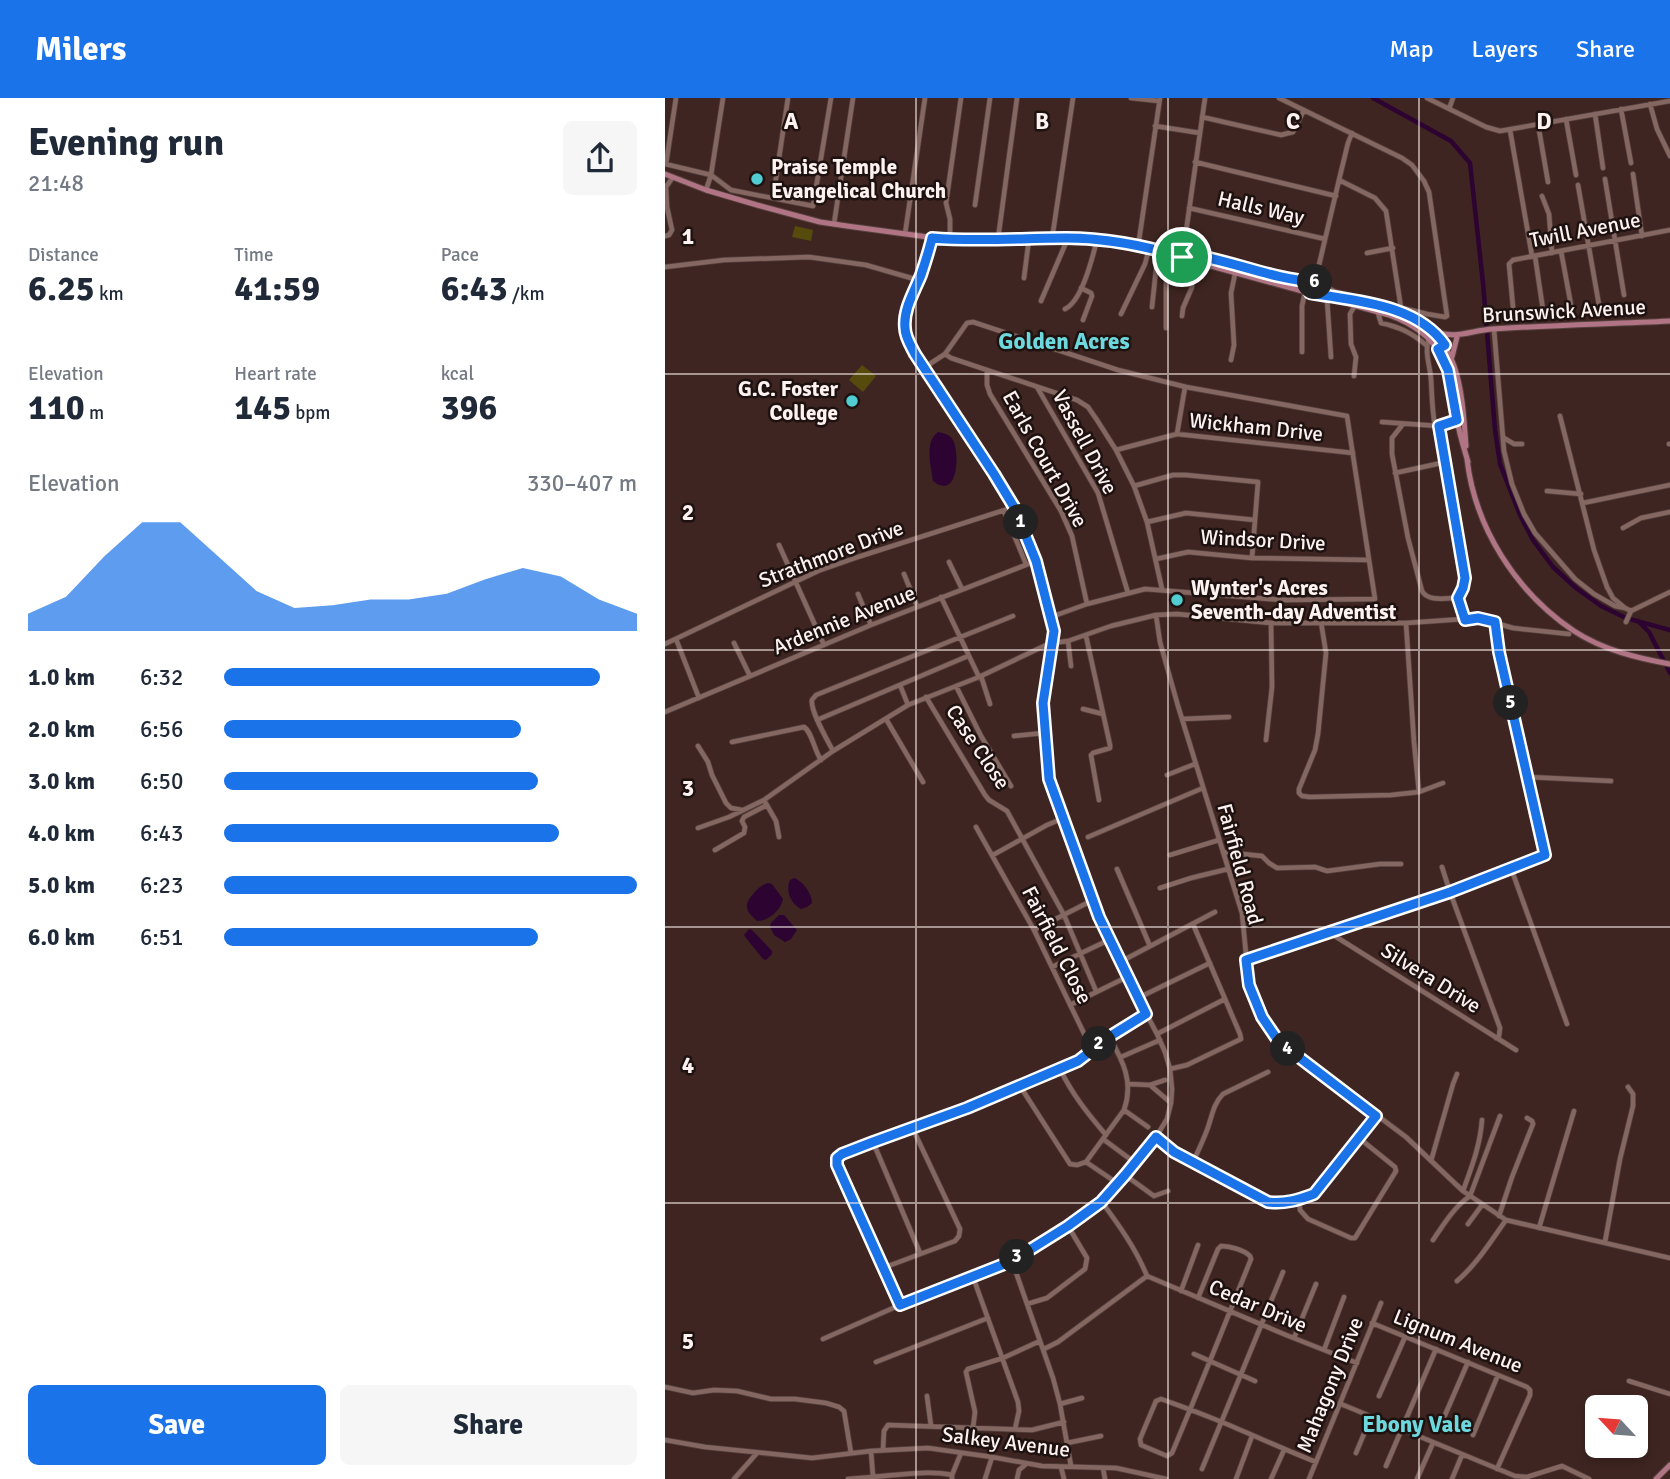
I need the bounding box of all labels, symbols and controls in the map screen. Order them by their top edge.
text: Milers [35,29,126,70]
text: Map [1389,34,1434,64]
text: Layers [1472,34,1538,64]
text: Share [1576,34,1635,64]
text: A [784,107,799,136]
text: B [1035,107,1049,136]
text: C [1286,107,1300,136]
text: D [1536,107,1552,136]
text: Evening run [28,119,224,166]
button: share [563,121,637,195]
place label: Praise Temple Evangelical Church [771,154,946,204]
text: 21:48 [28,169,84,198]
marker: Praise Temple Evangelical Church [749,171,765,187]
street label: Halls Way [1215,185,1307,231]
street label: Twill Avenue [1527,207,1643,253]
text: 1 [682,222,694,251]
pin [1152,227,1212,287]
icon: arrive [1163,238,1201,276]
text: Distance [28,243,99,267]
text: Time [234,243,273,267]
text: Pace [441,243,479,267]
pin: 6 [1297,264,1333,300]
text: 6.25 [28,267,95,310]
text: 41:59 [234,267,320,310]
text: 6:43 [441,267,508,310]
text: 6 [1309,269,1320,293]
text: km [95,282,124,306]
text: /km [508,282,545,306]
street label: Brunswick Avenue [1481,294,1647,328]
district label: Golden Acres [998,327,1130,356]
text: Elevation [28,362,104,386]
text: Heart rate [234,362,317,386]
text: kcal [441,362,474,386]
place label: G.C. Foster College [738,376,839,426]
street label: Vassell Drive [1047,385,1123,499]
text: 110 [28,386,85,429]
text: 145 [234,386,291,429]
text: 396 [441,386,497,429]
street label: Earls Court Drive [997,386,1093,532]
marker: G.C. Foster College [844,393,860,409]
text: m [85,401,104,425]
text: bpm [291,401,330,425]
street label: Wickham Drive [1188,407,1324,447]
text: Elevation [28,469,120,498]
text: 330–407 m [527,469,637,498]
text: 2 [682,498,694,527]
pin: 1 [1003,504,1039,540]
text: 1 [1015,509,1026,533]
street label: Strathmore Drive [755,514,907,594]
street label: Windsor Drive [1200,524,1326,556]
place label: Wynter's Acres Seventh-day Adventist [1191,575,1396,625]
street label: Ardennie Avenue [769,580,919,660]
marker: Wynter's Acres Seventh-day Adventist [1169,592,1185,608]
text: 1.0 km [28,663,95,692]
text: 6:32 [140,663,183,692]
pin: 5 [1493,686,1529,720]
text: 5 [1505,690,1516,714]
street label: Case Close [940,700,1016,794]
text: 2.0 km [28,715,95,744]
text: 6:56 [140,715,183,744]
text: 3.0 km [28,767,95,796]
text: 6:50 [140,767,183,796]
text: 3 [682,774,694,803]
street label: Fairfield Road [1211,801,1269,927]
text: 4.0 km [28,819,95,848]
text: 6:43 [140,819,183,848]
text: 5.0 km [28,871,95,900]
text: 6:23 [140,871,183,900]
street label: Fairfield Close [1016,882,1098,1008]
text: 6.0 km [28,923,95,952]
text: 6:51 [140,923,183,952]
street label: Silvera Drive [1376,937,1486,1019]
pin: 2 [1081,1026,1117,1062]
text: 2 [1093,1031,1104,1055]
pin: 4 [1271,1032,1305,1066]
text: 4 [1282,1036,1293,1060]
text: 4 [682,1051,694,1080]
pin: 3 [999,1240,1035,1274]
text: 3 [1011,1244,1022,1268]
street label: Cedar Drive [1205,1274,1311,1338]
street label: Lignum Avenue [1389,1303,1527,1379]
street label: Mahagony Drive [1291,1313,1369,1457]
text: 5 [682,1327,694,1356]
button: Save [28,1385,326,1465]
button: Share [340,1385,637,1465]
north arrow [1585,1395,1649,1458]
map controls [1585,1395,1648,1458]
district label: Ebony Vale [1362,1410,1472,1439]
street label: Salkey Avenue [940,1421,1072,1463]

